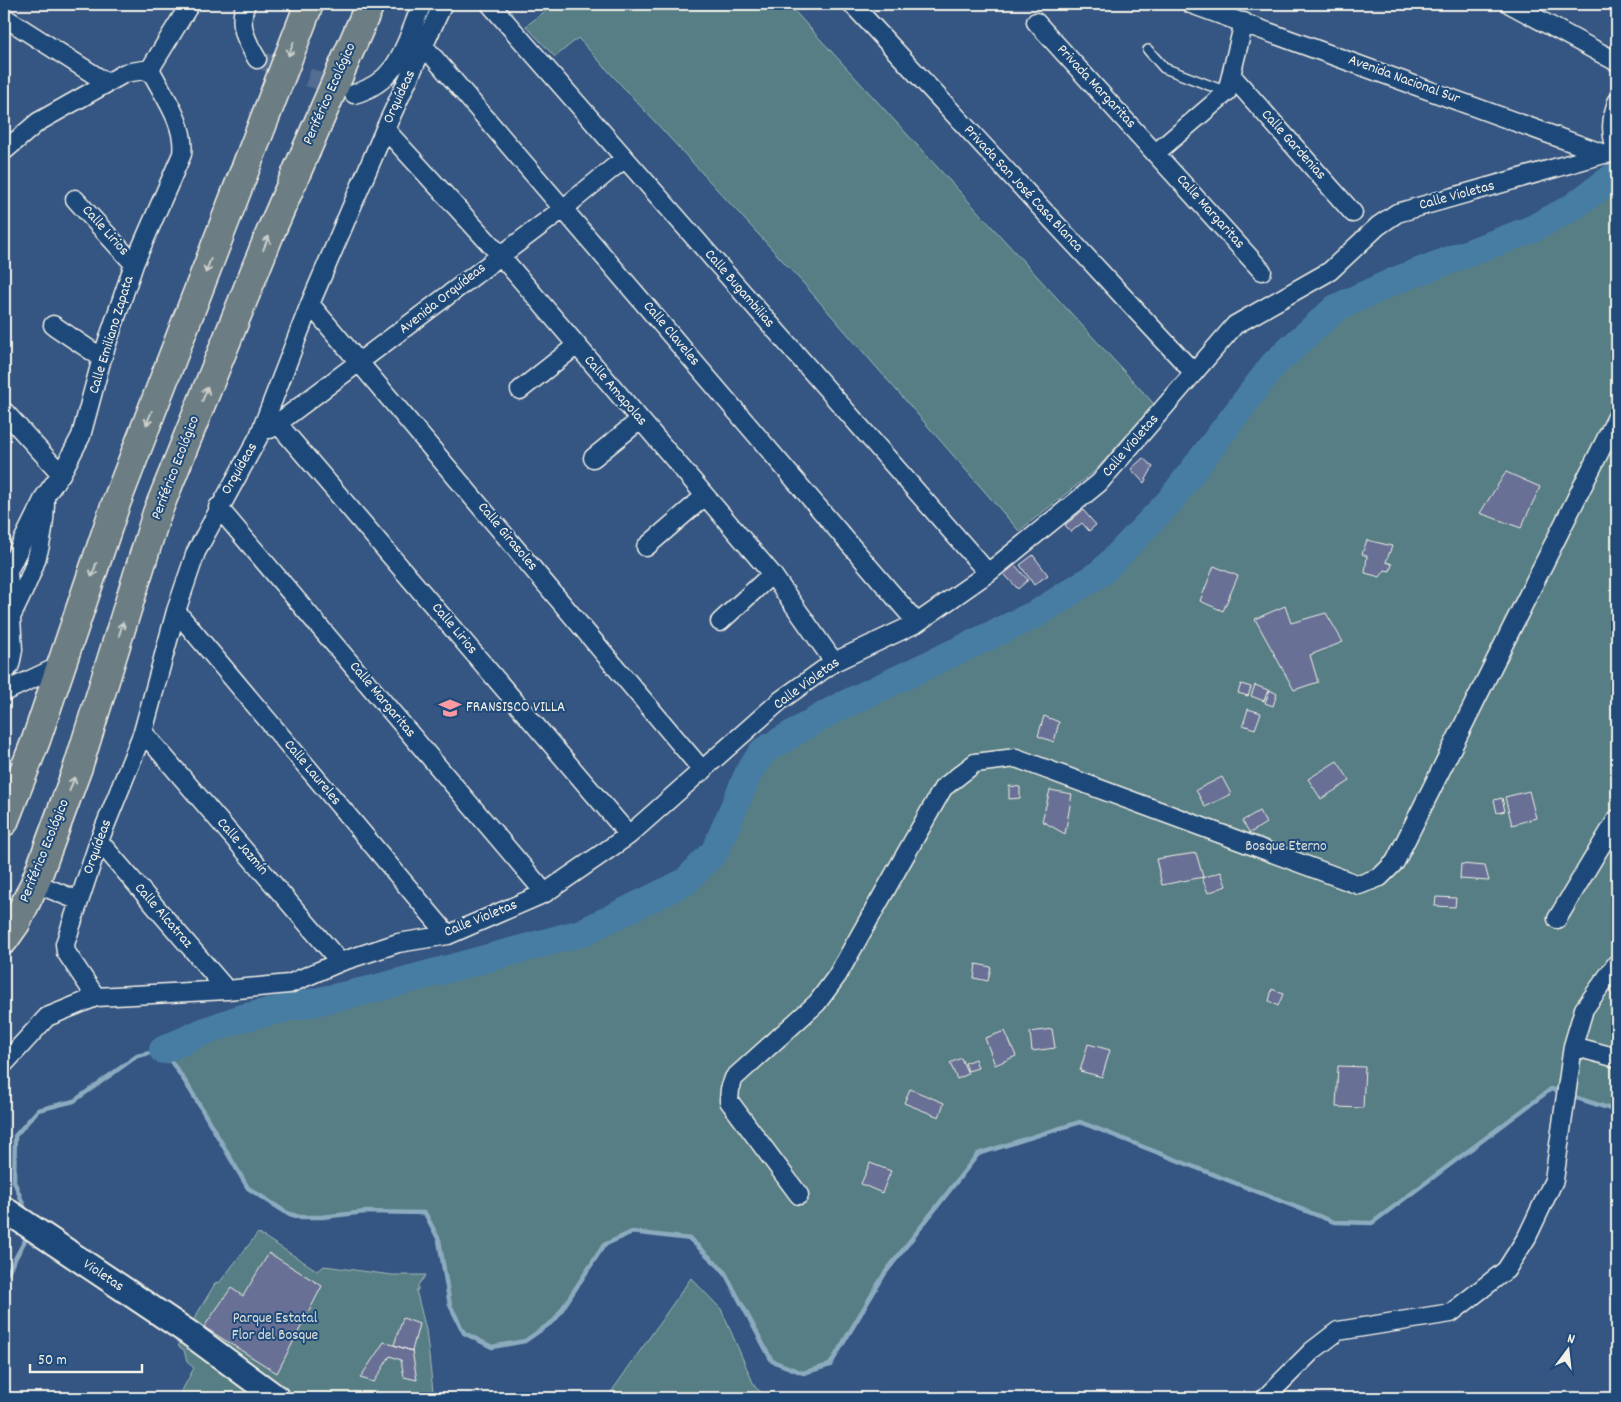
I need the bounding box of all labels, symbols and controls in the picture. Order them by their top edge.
street label: Periférico Ecológico [298,39,362,149]
street label: Privada Margaritas [1051,40,1141,134]
one-way arrow [286,41,296,56]
street label: Avenida Nacional Sur [1345,50,1463,111]
street label: Orquídeas [378,66,422,128]
street label: Calle Gardenias [1255,105,1331,185]
street label: Privada San José Casa Blanca [958,120,1089,258]
street label: Calle Margaritas [1170,170,1250,254]
street label: Calle Violetas [1417,175,1497,217]
street label: Calle Lirios [76,201,134,261]
one-way arrow [262,236,271,251]
street label: Calle Bugambilias [699,245,779,333]
one-way arrow [203,258,212,273]
street label: Avenida Orquídeas [395,258,491,340]
street label: Calle Emiliano Zapata [84,273,141,397]
street label: Calle Claveles [637,297,705,371]
street label: Calle Amapolas [578,351,652,431]
one-way arrow [201,387,211,402]
one-way arrow [144,410,153,425]
street label: Calle Violetas [1097,410,1165,482]
street label: Periférico Ecológico [146,413,206,523]
street label: Orquídeas [216,439,264,499]
street label: Calle Girasoles [472,498,542,576]
one-way arrow [88,562,98,578]
street label: Calle Lirios [426,598,482,660]
one-way arrow [117,621,127,637]
street label: Calle Violetas [769,652,845,716]
street label: Calle Margaritas [343,657,421,743]
school or university icon: FRANSISCO VILLA [437,695,463,721]
place label: FRANSISCO VILLA [466,697,565,719]
street label: Calle Laureles [278,735,346,811]
one-way arrow [68,777,77,792]
street label: Periférico Ecológico [14,796,76,906]
street label: Calle Jazmín [211,813,273,881]
street label: Orquídeas [78,816,118,878]
park label: Bosque Eterno [1245,836,1327,858]
street label: Calle Alcatraz [128,878,198,954]
street label: Calle Violetas [441,894,521,944]
street label: Violetas [78,1254,128,1298]
park label: Parque Estatal Flor del Bosque [232,1308,319,1347]
north arrow [1544,1324,1594,1374]
text: N [1565,1329,1577,1350]
scale bar [30,1342,142,1374]
text: 50 m [38,1350,67,1372]

